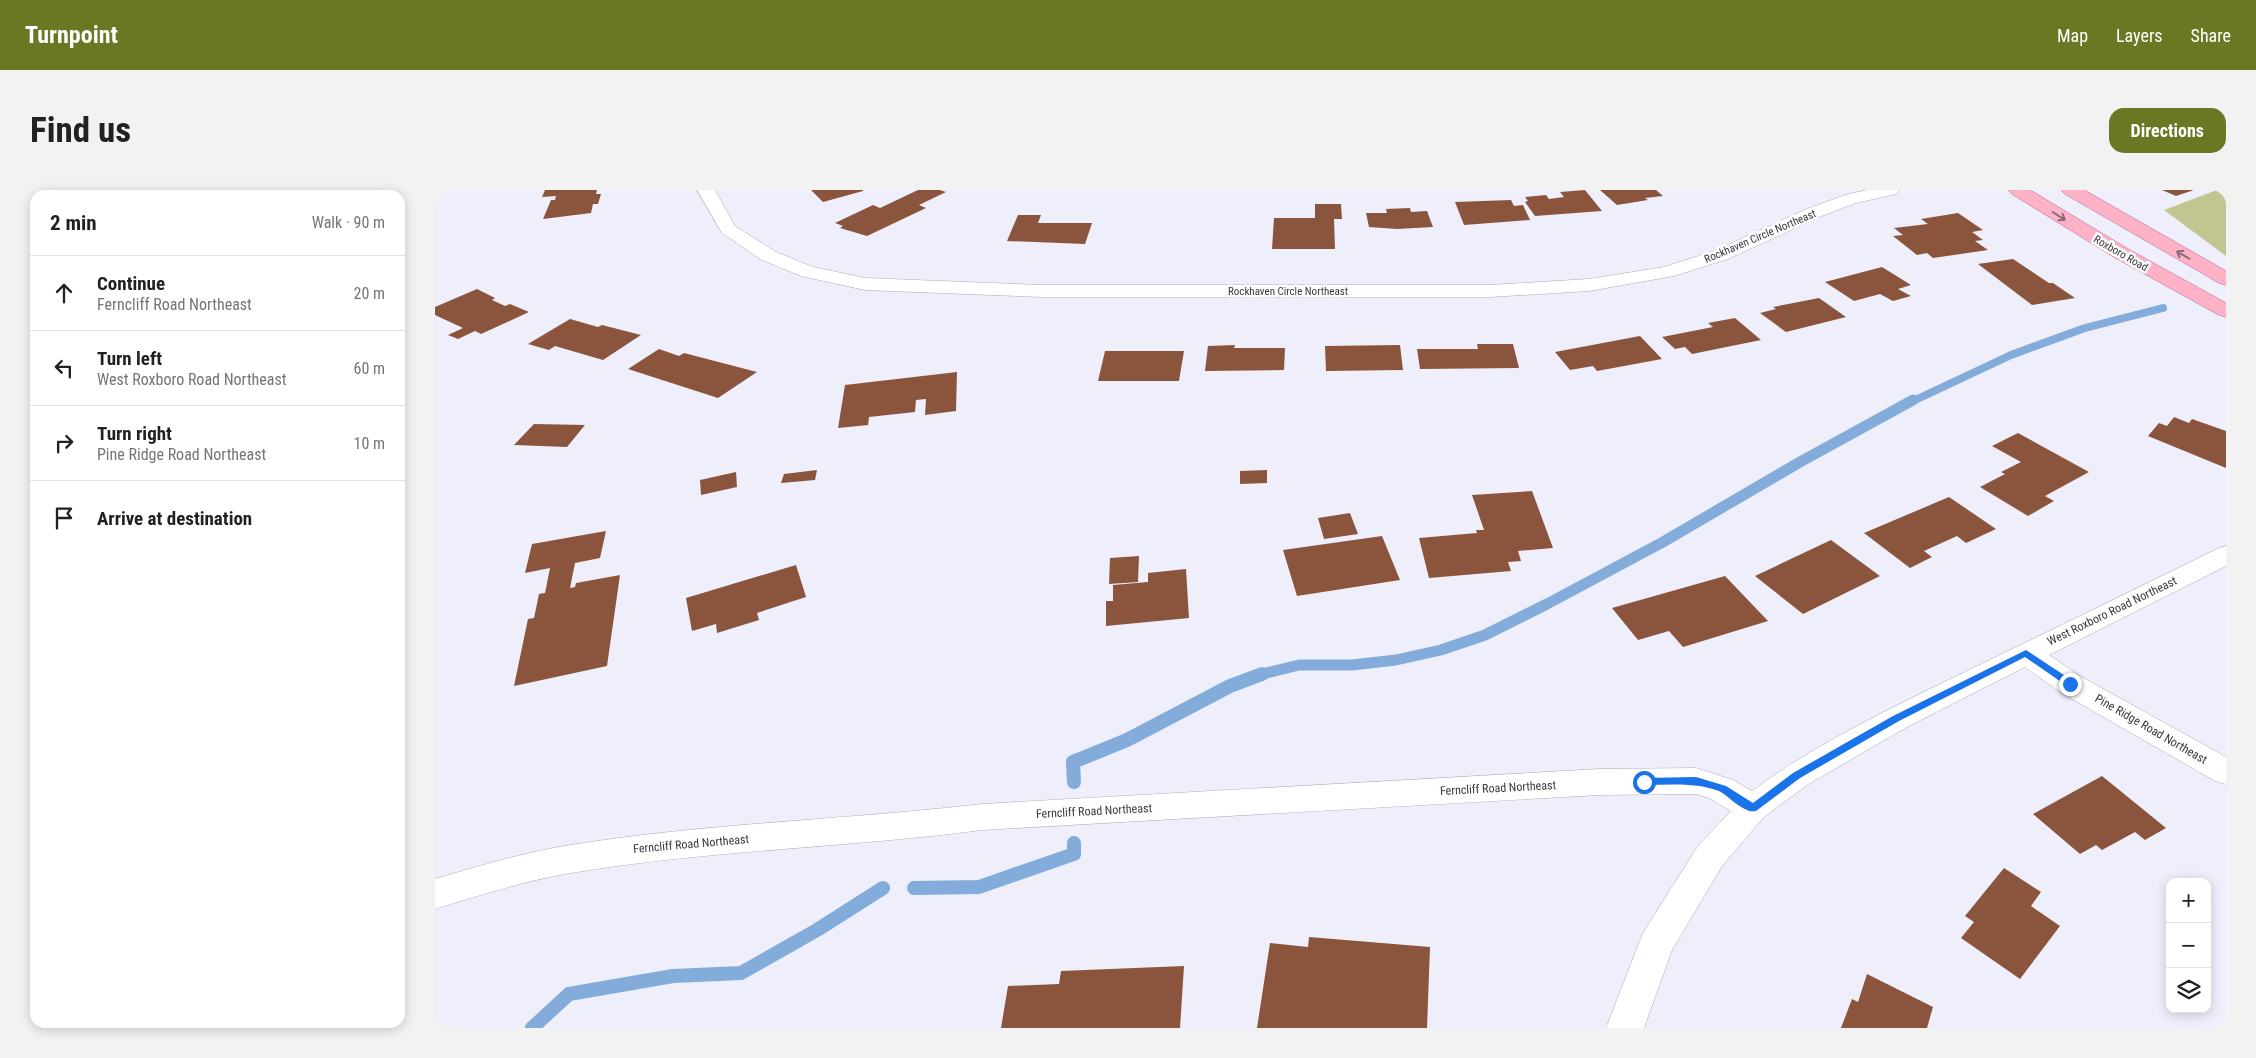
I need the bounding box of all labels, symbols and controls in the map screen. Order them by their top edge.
text: Turnpoint [25,21,118,49]
text: Map [2057,25,2088,46]
text: Layers [2116,25,2163,46]
text: Share [2191,25,2231,46]
button: Directions [2109,108,2226,153]
text: Find us [30,110,131,151]
street label: Rockhaven Circle Northeast [1702,207,1818,266]
text: 2 min [50,211,97,235]
one-way arrow [2052,211,2066,221]
text: Walk · 90 m [312,213,385,232]
street label: Roxboro Road [2091,233,2150,274]
one-way arrow [2177,250,2191,260]
text: Continue [97,272,165,295]
icon: ahead [50,279,78,307]
text: 20 m [353,284,385,303]
street label: Rockhaven Circle Northeast [1228,285,1348,298]
text: Ferncliff Road Northeast [97,295,252,314]
text: Turn left [97,347,162,370]
icon: left [50,354,78,382]
text: 60 m [353,359,385,378]
text: West Roxboro Road Northeast [97,370,287,389]
text: Turn right [97,422,172,445]
icon: right [50,429,78,457]
text: 10 m [353,434,385,453]
text: Pine Ridge Road Northeast [97,445,266,464]
icon: arrive [50,504,78,532]
text: Arrive at destination [97,507,252,530]
street label: West Roxboro Road Northeast [2045,573,2179,648]
route end [2059,673,2082,696]
street label: Pine Ridge Road Northeast [2093,691,2210,767]
route start [1633,771,1656,794]
street label: Ferncliff Road Northeast [1440,778,1557,798]
street label: Ferncliff Road Northeast [1036,801,1153,821]
street label: Ferncliff Road Northeast [633,832,750,856]
map controls [2166,878,2211,1013]
button: + [2166,878,2211,923]
button: − [2166,923,2211,968]
button: layers [2166,968,2211,1013]

